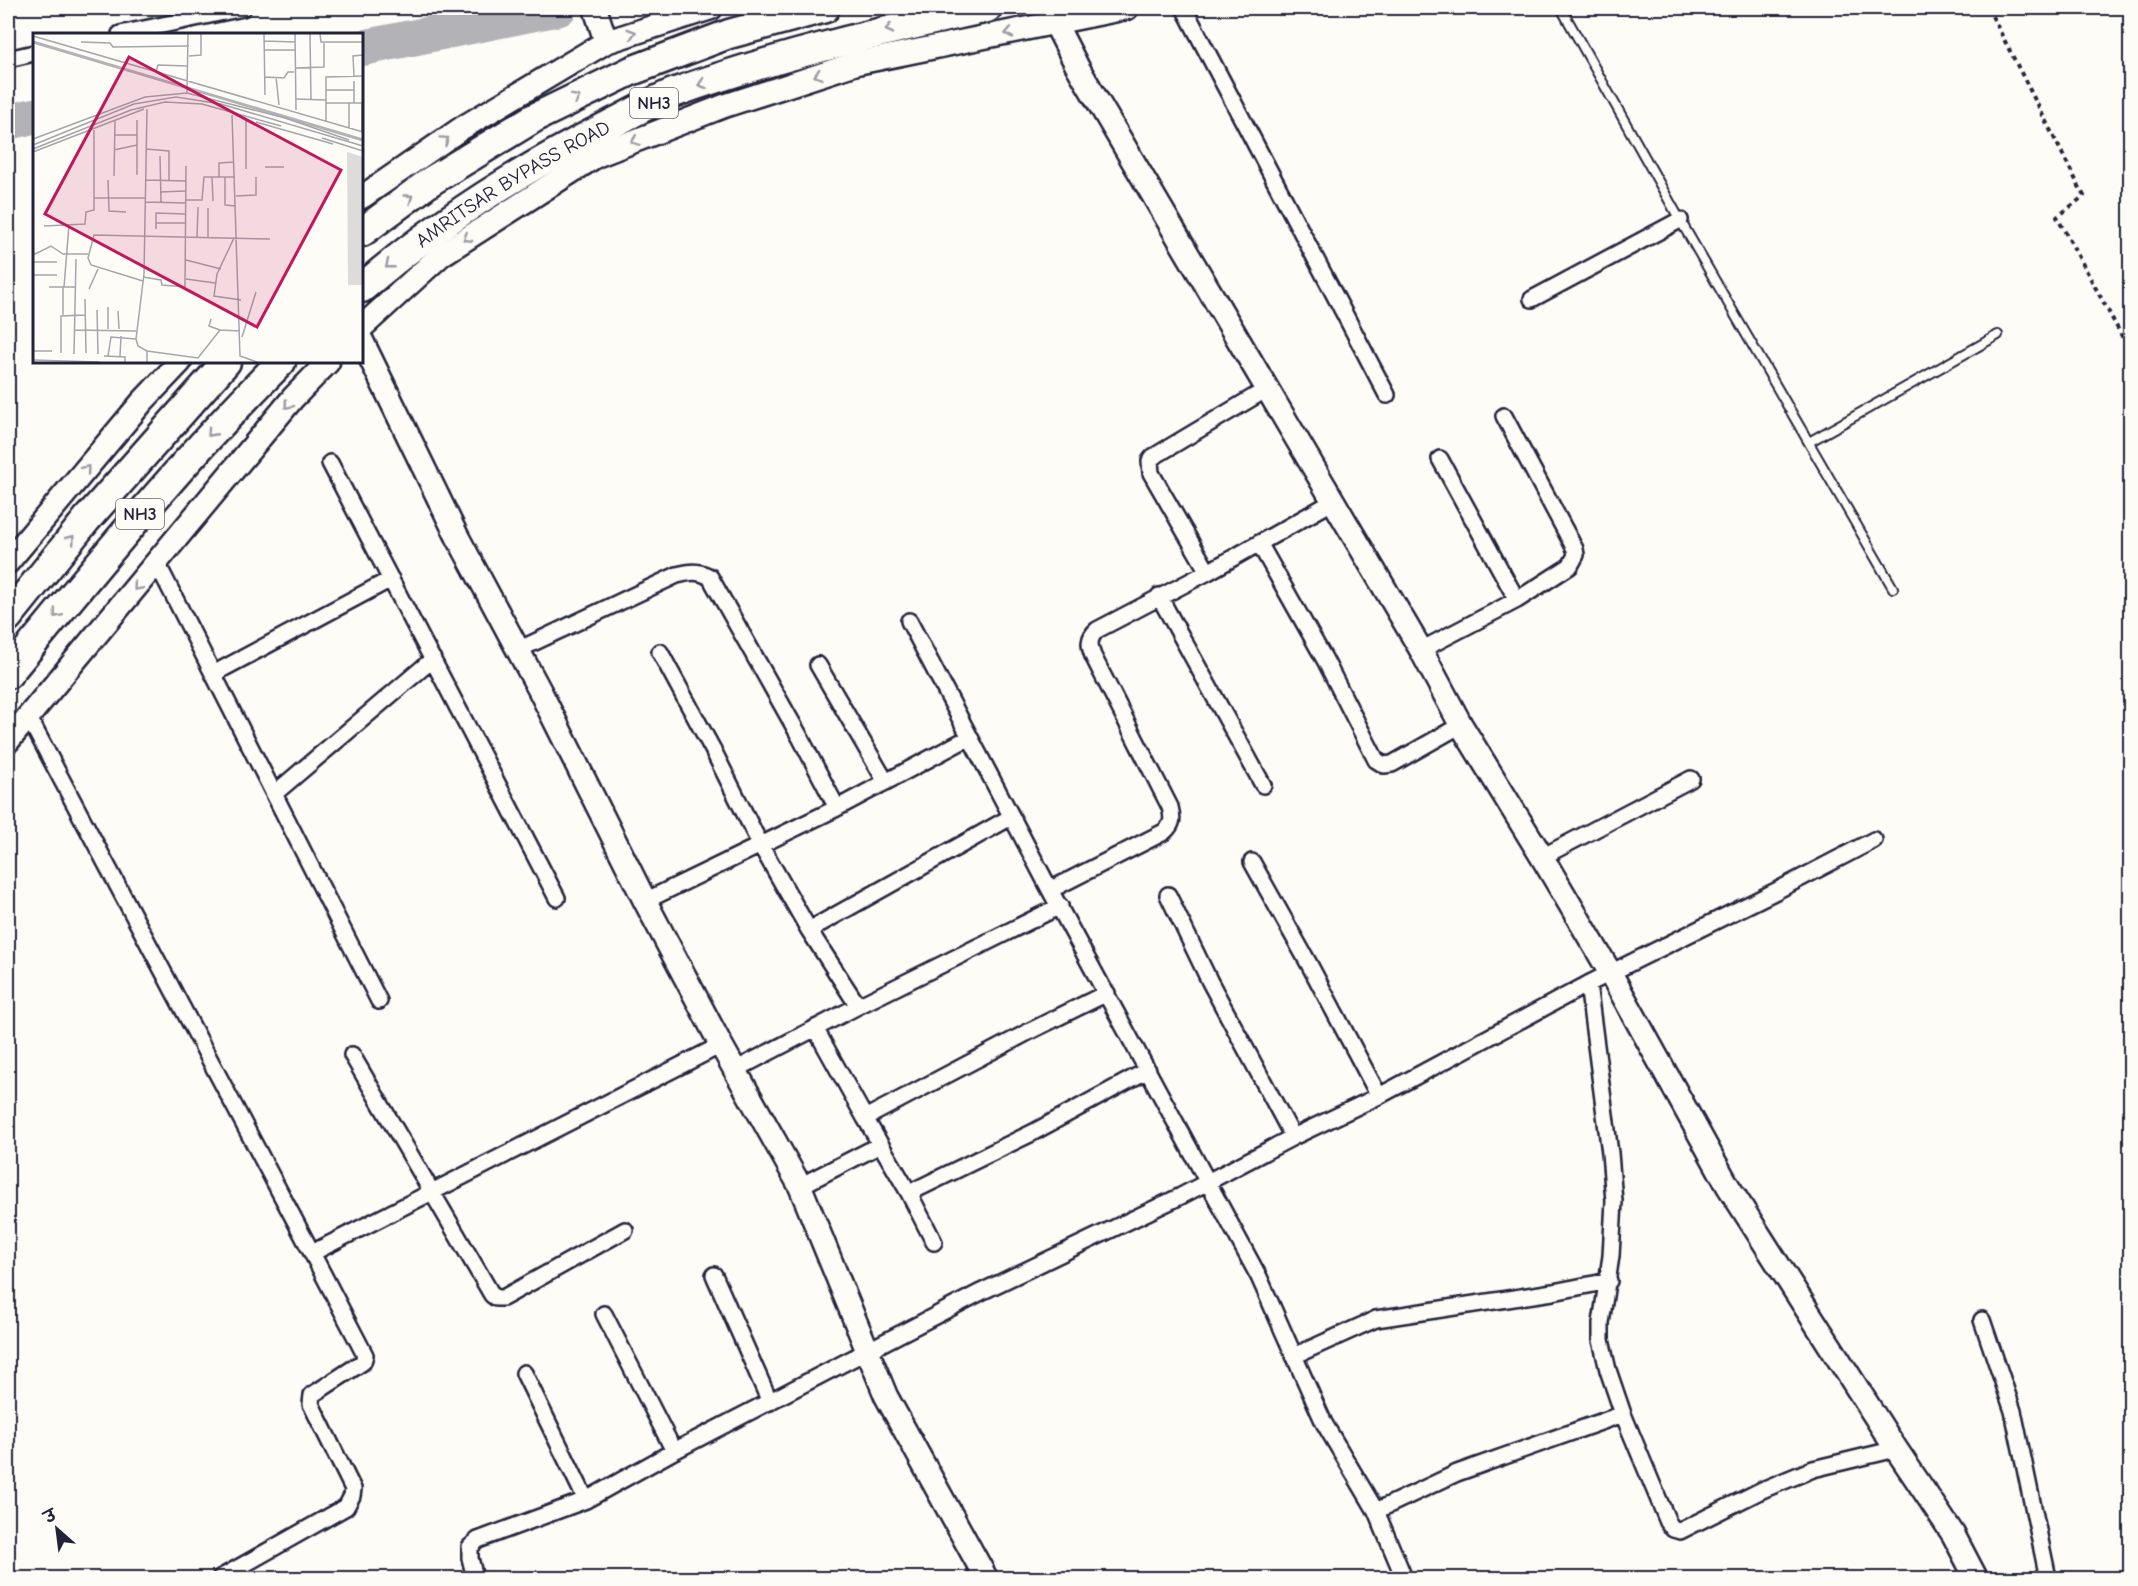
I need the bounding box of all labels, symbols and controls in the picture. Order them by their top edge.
one-way arrow [884,22,894,35]
one-way arrow [1004,26,1014,39]
one-way arrow [626,28,636,40]
inset map [33,33,363,363]
one-way arrow [813,68,824,81]
one-way arrow [697,77,708,89]
road number: NH3 [630,88,678,118]
one-way arrow [569,93,580,105]
street label: AMRITSAR BYPASS ROAD [411,116,614,252]
one-way arrow [630,134,641,146]
one-way arrow [438,136,449,147]
one-way arrow [402,194,413,205]
one-way arrow [462,231,473,242]
one-way arrow [385,258,396,269]
one-way arrow [285,398,296,409]
one-way arrow [207,427,218,437]
one-way arrow [78,465,89,476]
road number: NH3 [116,499,164,529]
one-way arrow [63,535,74,546]
one-way arrow [133,580,144,591]
one-way arrow [54,607,65,618]
north arrow [27,1499,87,1559]
text: उ [40,1506,61,1528]

